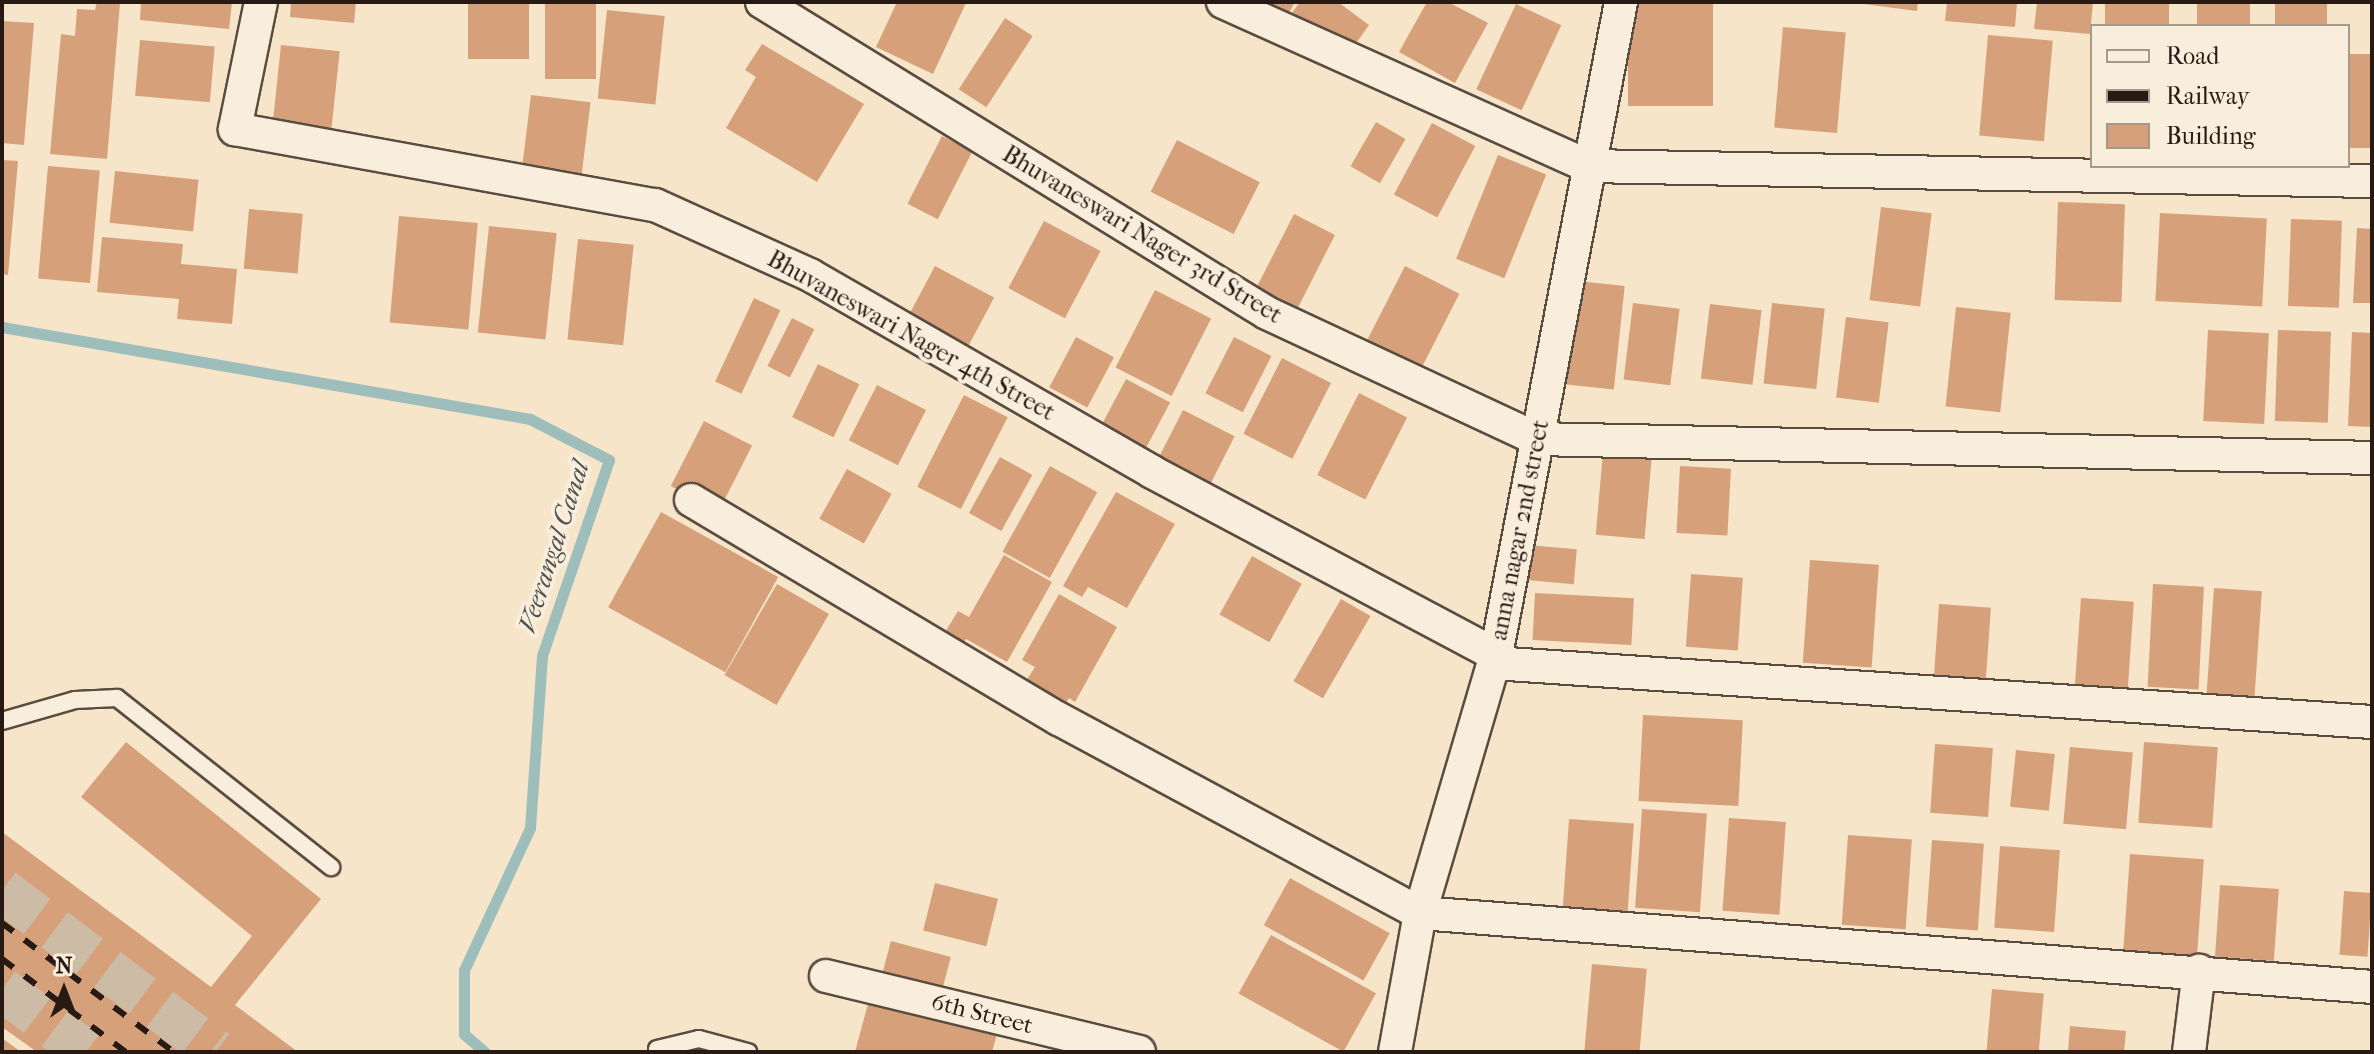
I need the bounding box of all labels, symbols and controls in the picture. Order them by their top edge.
legend [2090,24,2350,168]
text: Road [2166,42,2219,70]
text: Railway [2166,82,2249,110]
text: Building [2166,122,2256,150]
street label: Bhuvaneswari Nager 3rd Street [997,140,1287,330]
street label: Bhuvaneswari Nager 4th Street [762,245,1060,427]
street label: anna nagar 2nd street [1485,417,1555,643]
water label: Veerangal Canal [512,457,596,637]
north arrow [24,950,104,1030]
text: N [56,953,72,979]
street label: 6th Street [928,988,1036,1040]

